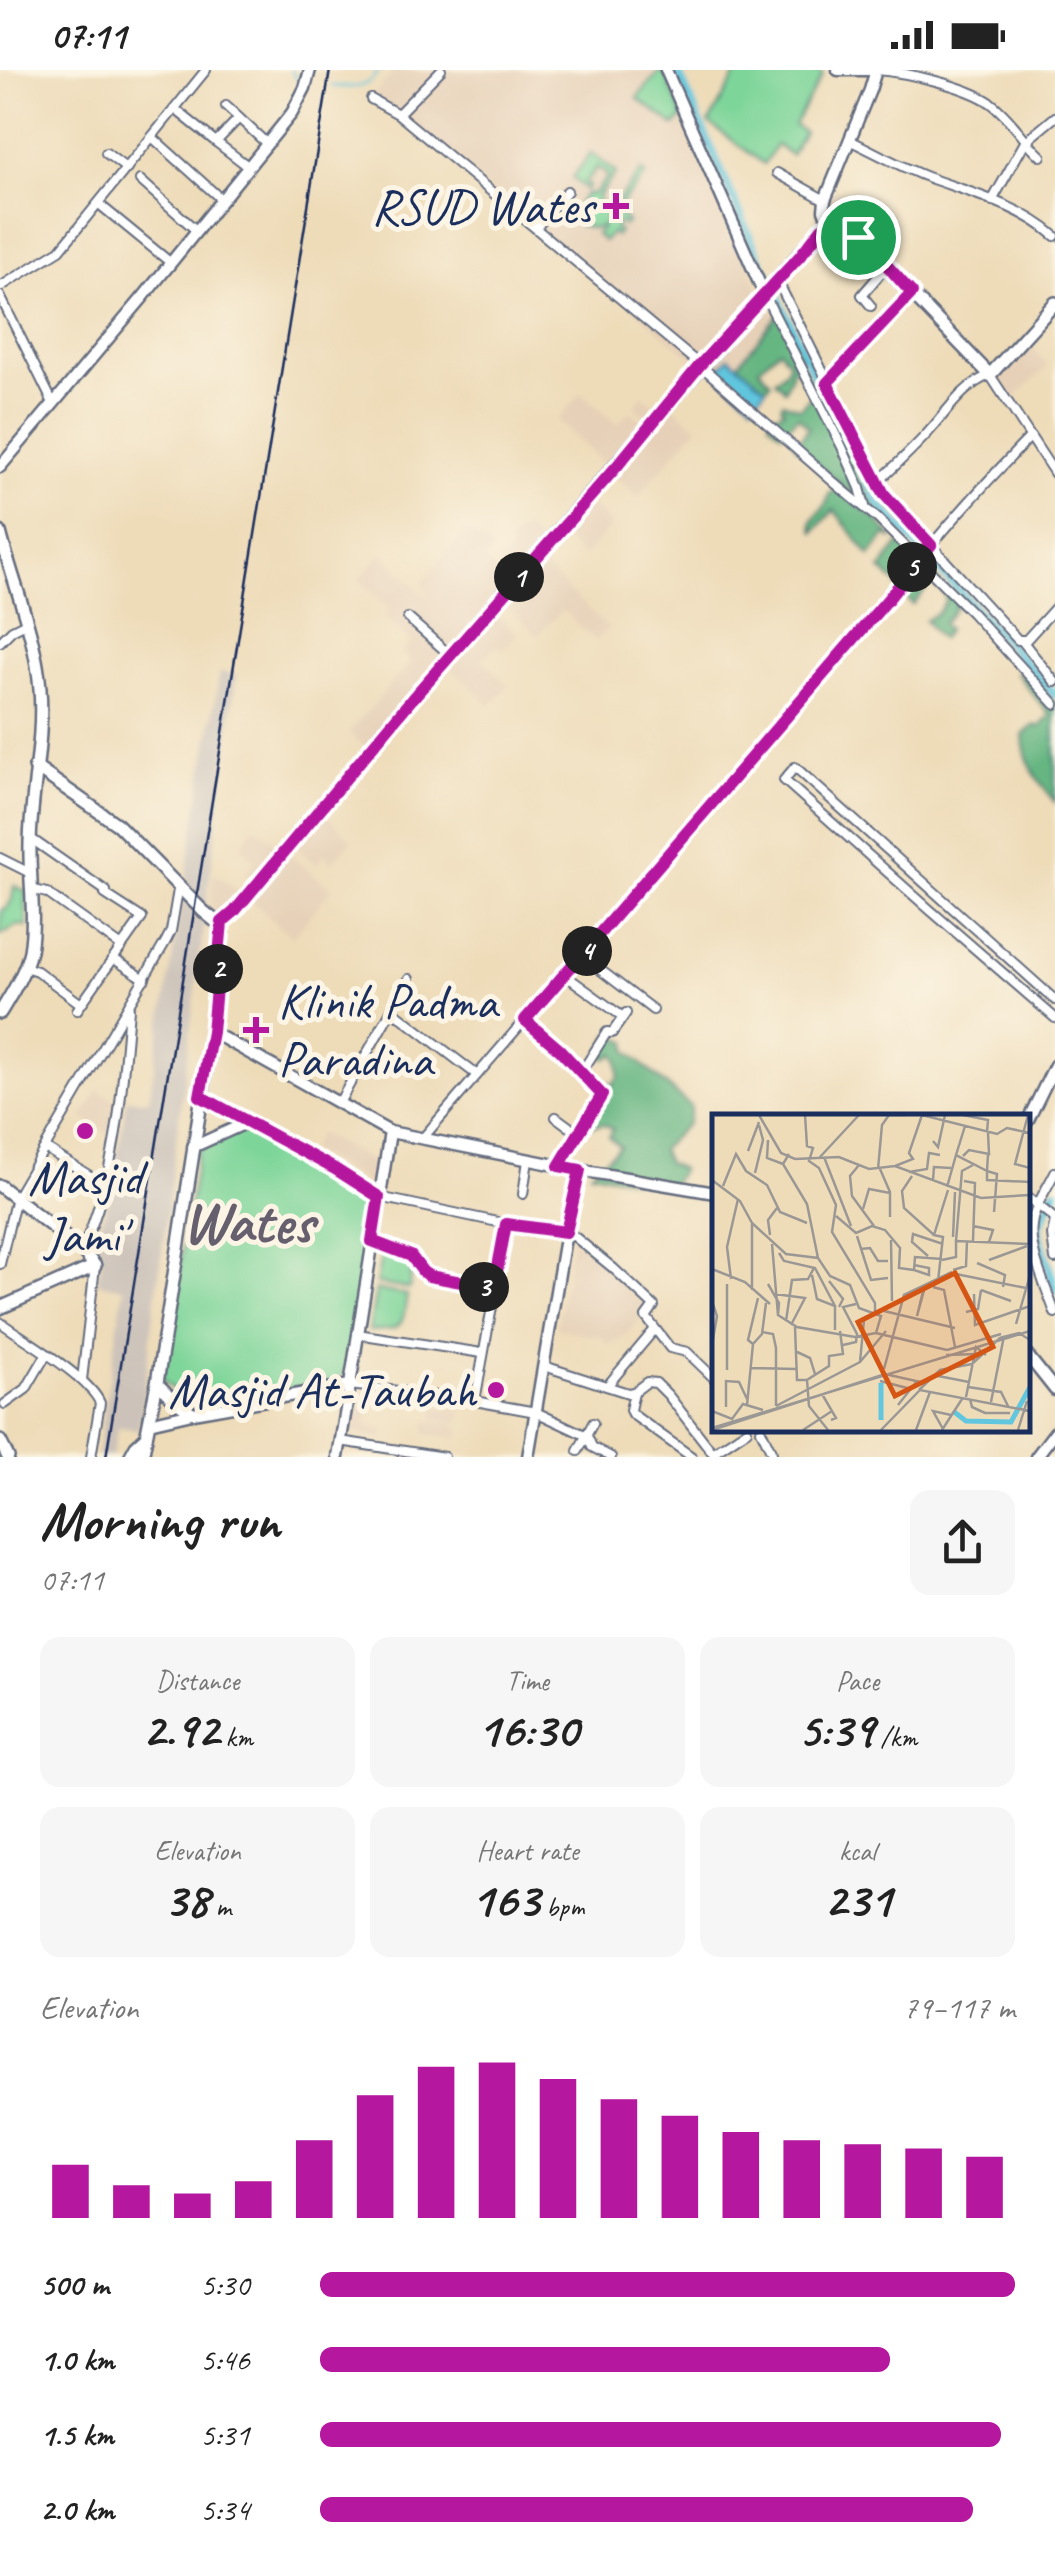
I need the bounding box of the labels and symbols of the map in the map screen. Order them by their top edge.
place label: RSUD Wates [372,175,598,238]
marker: RSUD Wates [603,193,629,219]
pin [816,195,901,280]
pin: 5 [887,542,937,592]
pin: 1 [494,552,544,602]
pin: 4 [562,926,612,976]
pin: 2 [193,944,243,994]
place label: Klinik Padma Paradina [278,970,500,1091]
marker: Klinik Padma Paradina [243,1017,269,1043]
inset map [712,1114,1030,1432]
marker: Masjid Jami' [74,1120,96,1142]
place label: Masjid Jami' [28,1146,148,1267]
district label: Wates [183,1184,319,1260]
pin: 3 [459,1262,509,1312]
place label: Masjid At-Taubah [168,1359,478,1422]
marker: Masjid At-Taubah [485,1379,507,1401]

